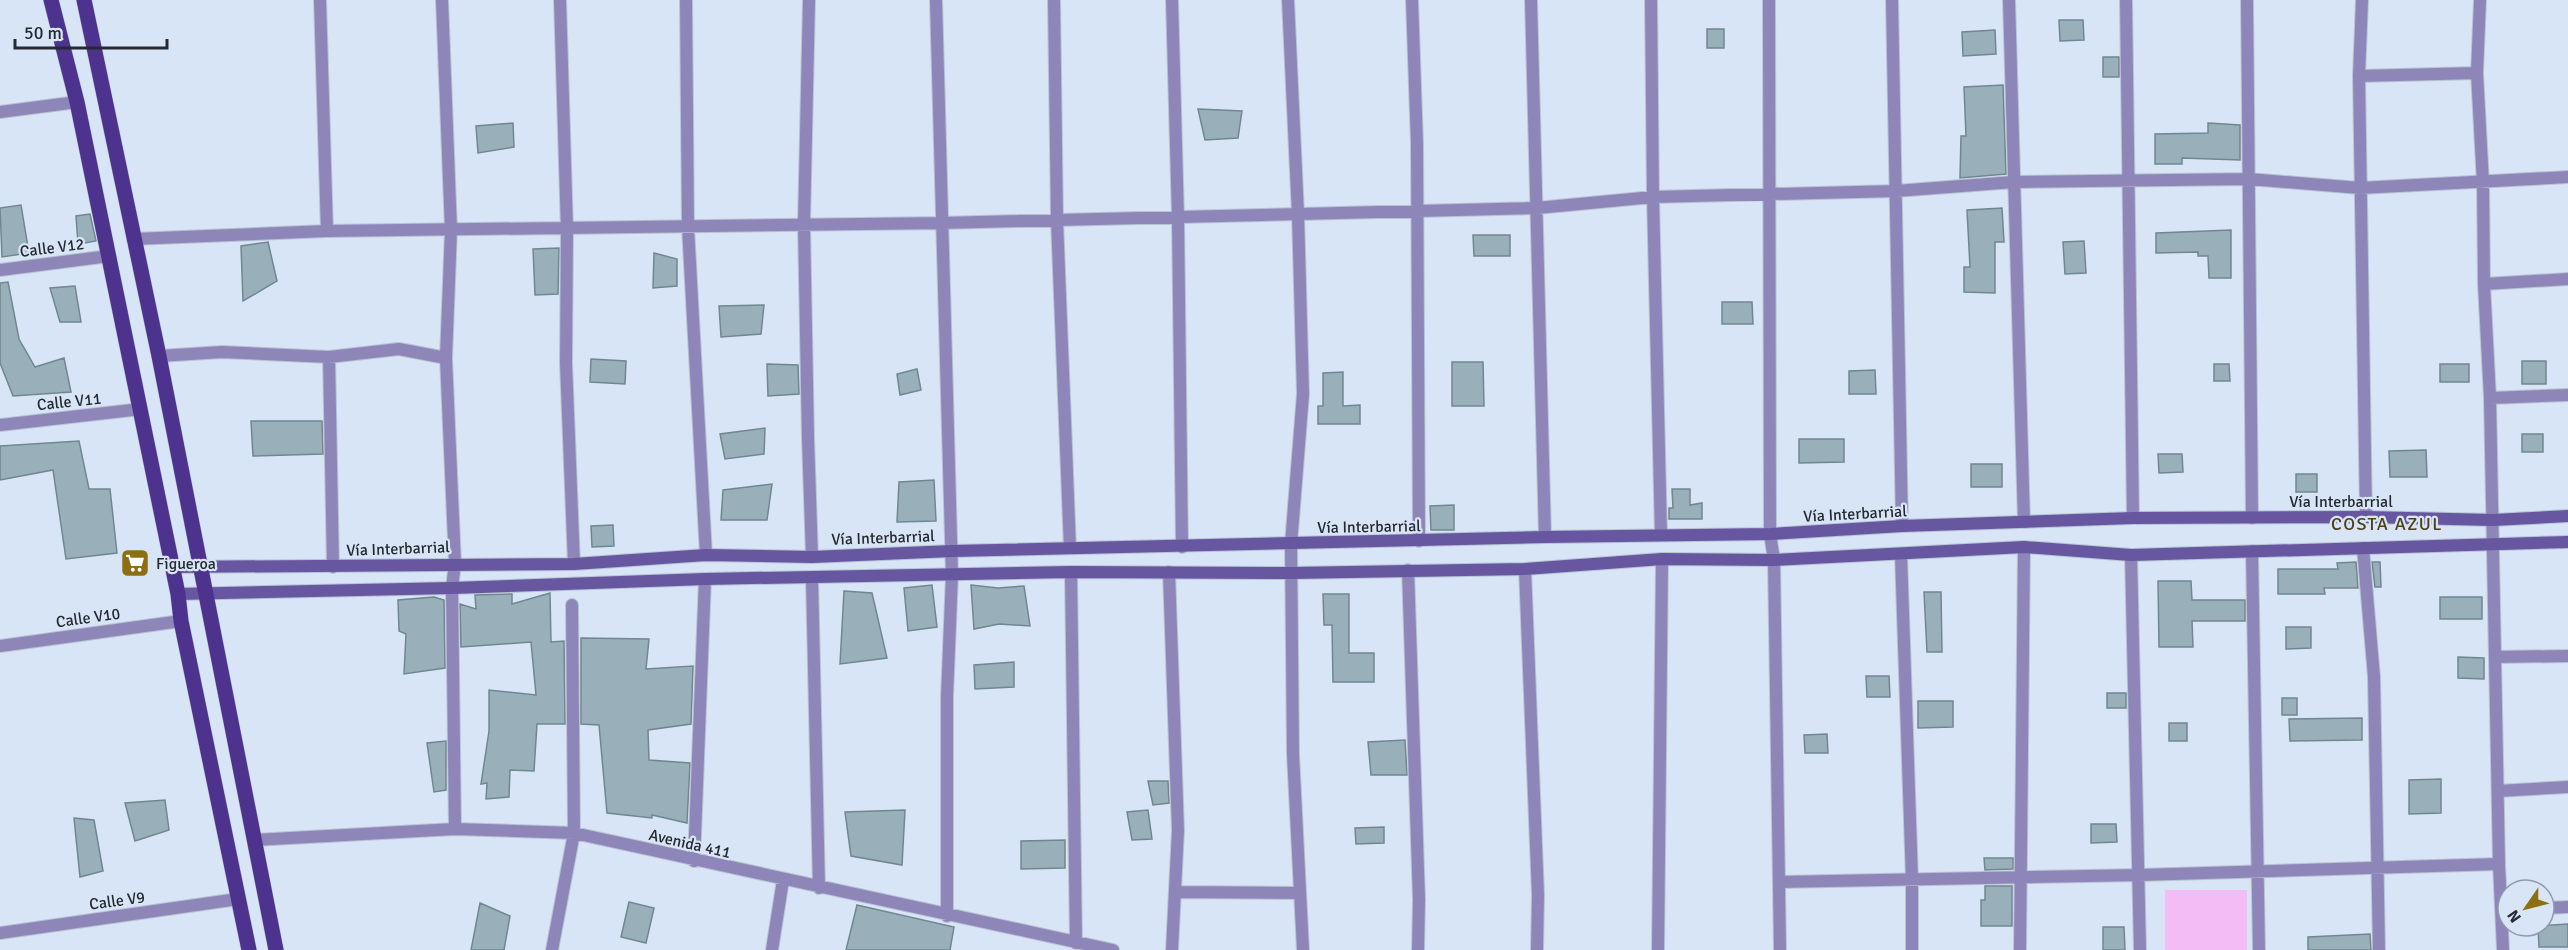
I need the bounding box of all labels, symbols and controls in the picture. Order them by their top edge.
scale bar [15,12,166,50]
text: 50 m [24,22,62,44]
street label: Calle V12 [19,234,85,262]
street label: Calle V11 [36,389,102,415]
street label: Vía Interbarrial [2289,492,2393,512]
street label: Vía Interbarrial [1803,501,1908,527]
district label: COSTA AZUL [2331,513,2443,535]
street label: Vía Interbarrial [1317,516,1421,538]
street label: Vía Interbarrial [831,526,935,550]
street label: Vía Interbarrial [346,537,450,561]
supermarket icon: Figueroa [119,547,151,579]
place label: Figueroa [156,554,216,574]
street label: Calle V10 [55,604,122,632]
street label: Avenida 411 [647,825,733,863]
north arrow [2496,878,2556,938]
street label: Calle V9 [88,887,146,915]
text: N [2503,906,2526,926]

